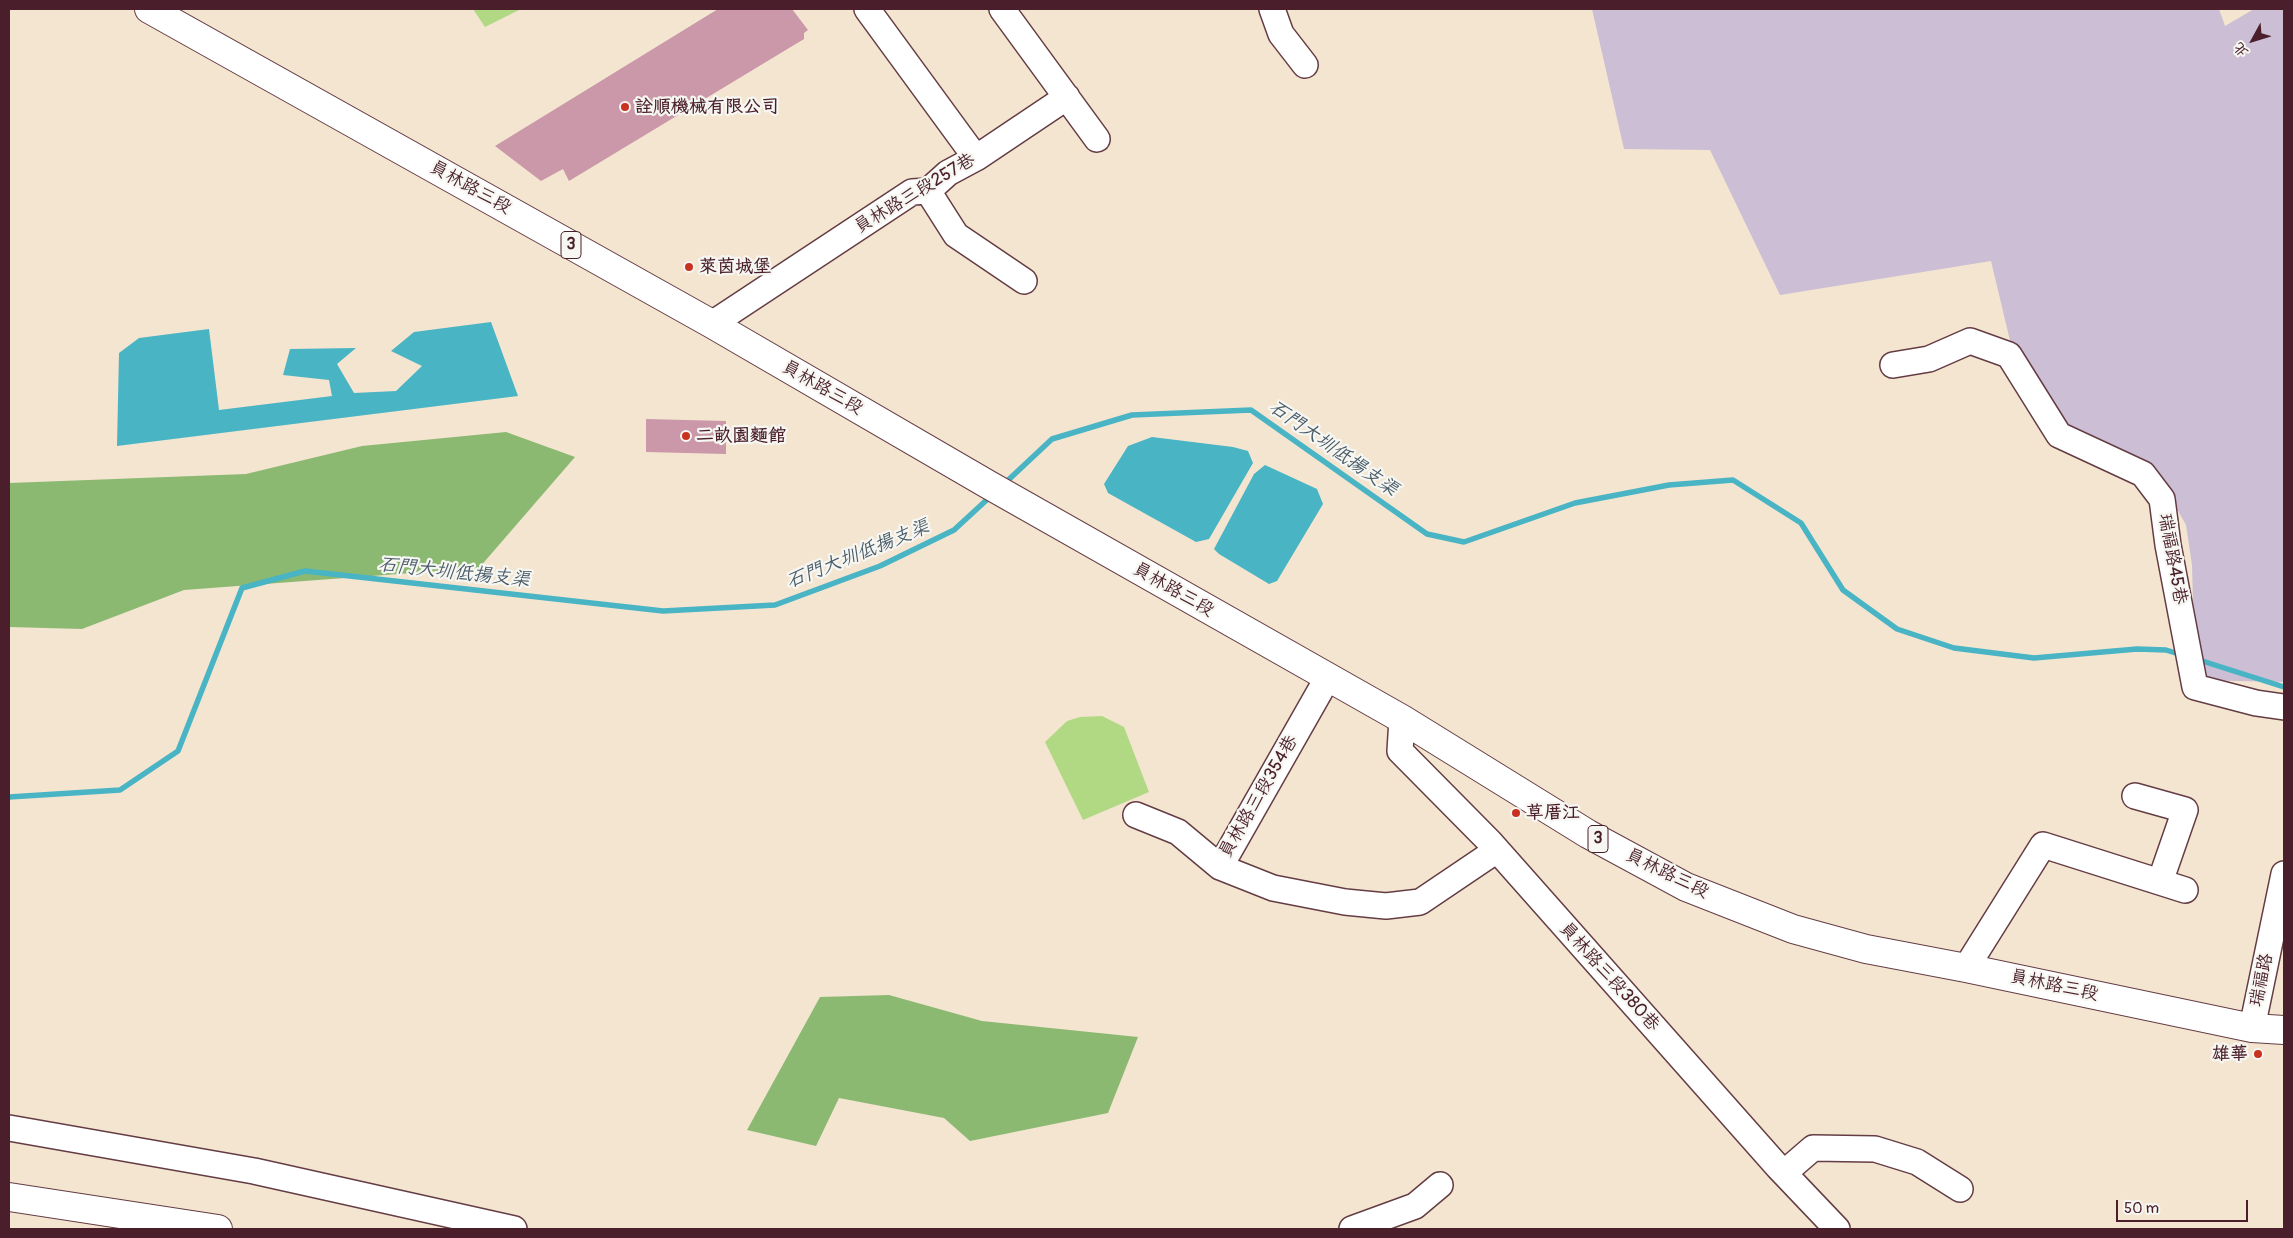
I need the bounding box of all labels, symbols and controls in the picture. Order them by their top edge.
north arrow [2228,15,2278,65]
text: 北 [2230,39,2252,61]
place label: 詮順機械有限公司 [635,96,779,118]
marker: 詮順機械有限公司 [619,101,631,113]
street label: 員林路三段257巷 [851,149,979,239]
street label: 員林路三段 [425,157,515,219]
road number: 3 [561,232,581,258]
place label: 萊茵城堡 [699,256,771,278]
marker: 萊茵城堡 [683,261,695,273]
street label: 員林路三段 [778,356,866,420]
water label: 石門大圳低揚支渠 [1264,396,1402,502]
place label: 二畝園麵館 [696,425,786,447]
marker: 二畝園麵館 [680,430,692,442]
street label: 瑞福路45巷 [2153,512,2191,606]
water label: 石門大圳低揚支渠 [783,516,933,594]
water label: 石門大圳低揚支渠 [377,554,531,592]
street label: 員林路三段 [1129,558,1217,622]
street label: 員林路三段354巷 [1215,732,1303,862]
place label: 草厝江 [1526,802,1580,824]
marker: 草厝江 [1510,807,1522,819]
road number: 3 [1588,826,1608,852]
street label: 員林路三段 [1622,845,1712,903]
street label: 員林路三段380巷 [1554,918,1664,1036]
street label: 瑞福路 [2246,951,2278,1009]
street label: 員林路三段 [2008,966,2100,1006]
place label: 雄華 [2212,1043,2248,1065]
marker: 雄華 [2252,1048,2264,1060]
scale bar [2118,1190,2250,1222]
text: 50 m [2124,1199,2159,1218]

